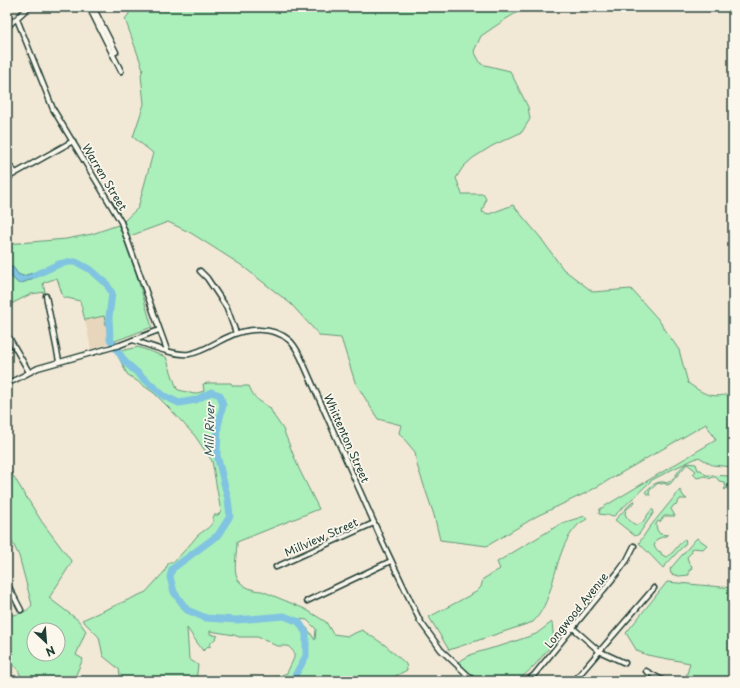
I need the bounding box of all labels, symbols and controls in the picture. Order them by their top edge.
street label: Warren Street [78,140,132,214]
street label: Whittenton Street [320,391,374,486]
water label: Mill River [200,401,218,457]
street label: Millview Street [282,513,361,561]
street label: Longwood Avenue [540,568,612,652]
north arrow [26,622,66,662]
text: N [43,642,58,661]

